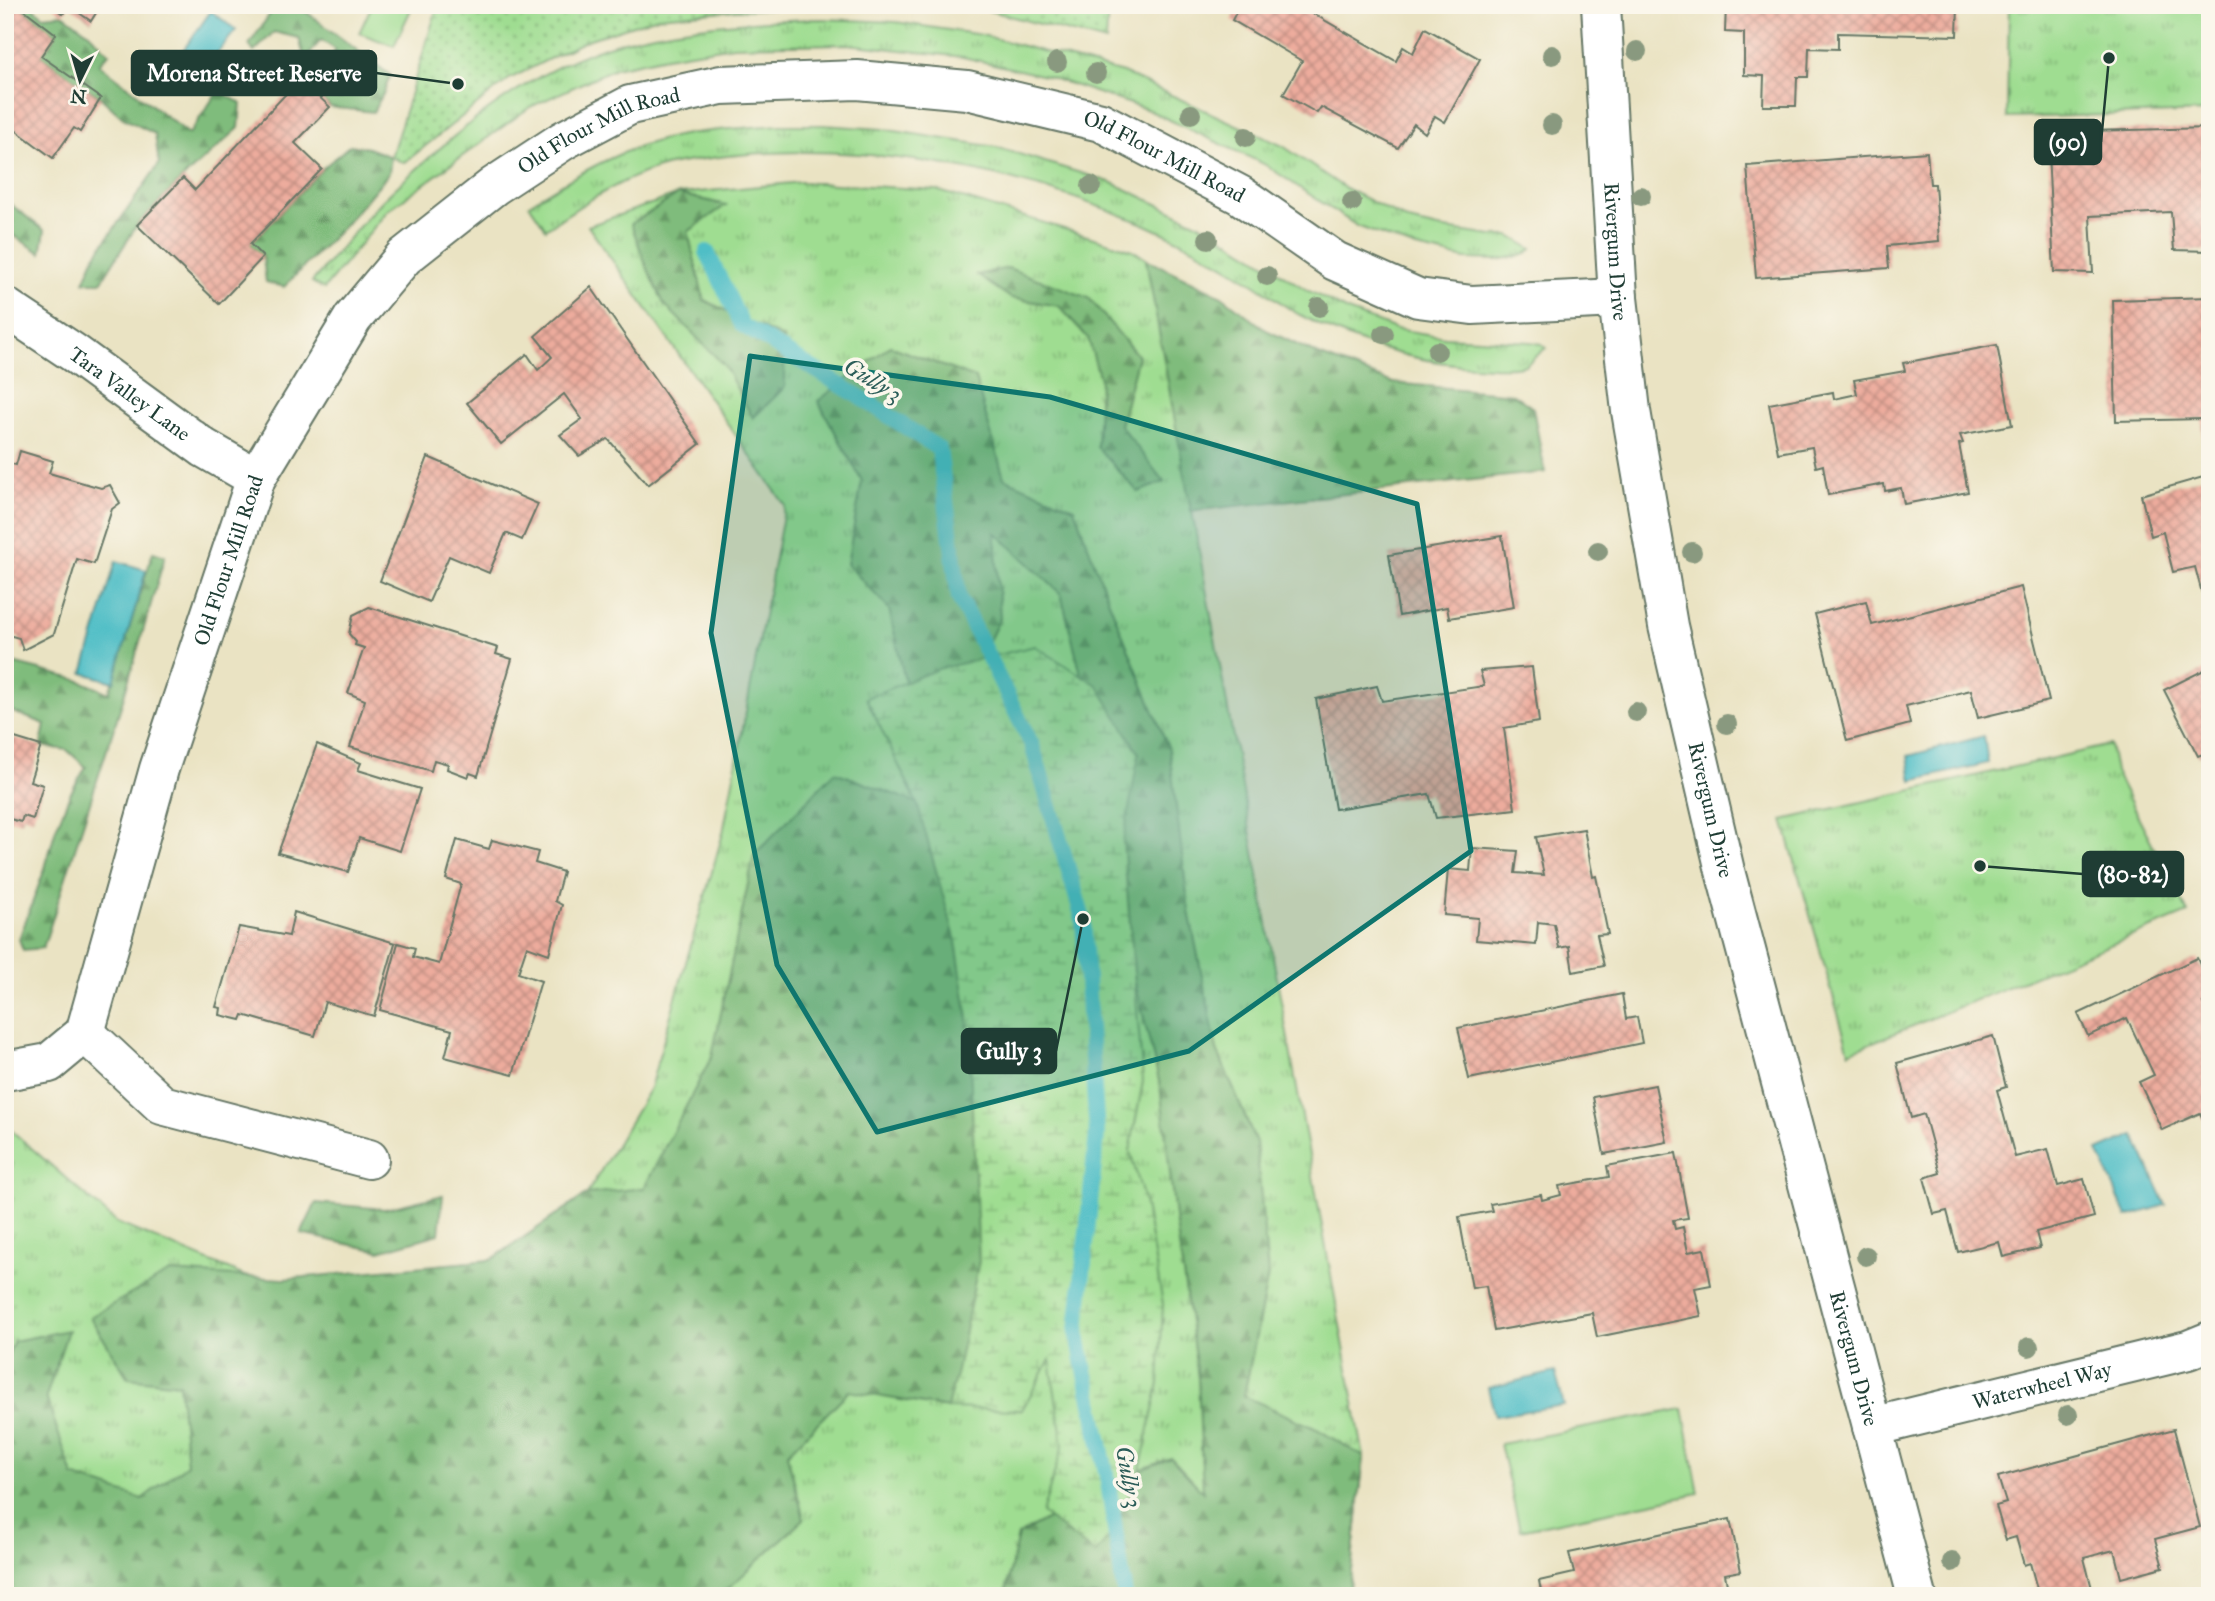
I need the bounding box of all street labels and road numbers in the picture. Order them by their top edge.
street label: Old Flour Mill Road [512,81,683,180]
street label: Old Flour Mill Road [1081,105,1250,209]
street label: Rivergum Drive [1598,182,1634,322]
street label: Tara Valley Lane [64,341,196,447]
street label: Old Flour Mill Road [188,471,269,649]
street label: Rivergum Drive [1682,739,1739,881]
street label: Rivergum Drive [1824,1288,1884,1429]
street label: Waterwheel Way [1970,1356,2115,1415]

